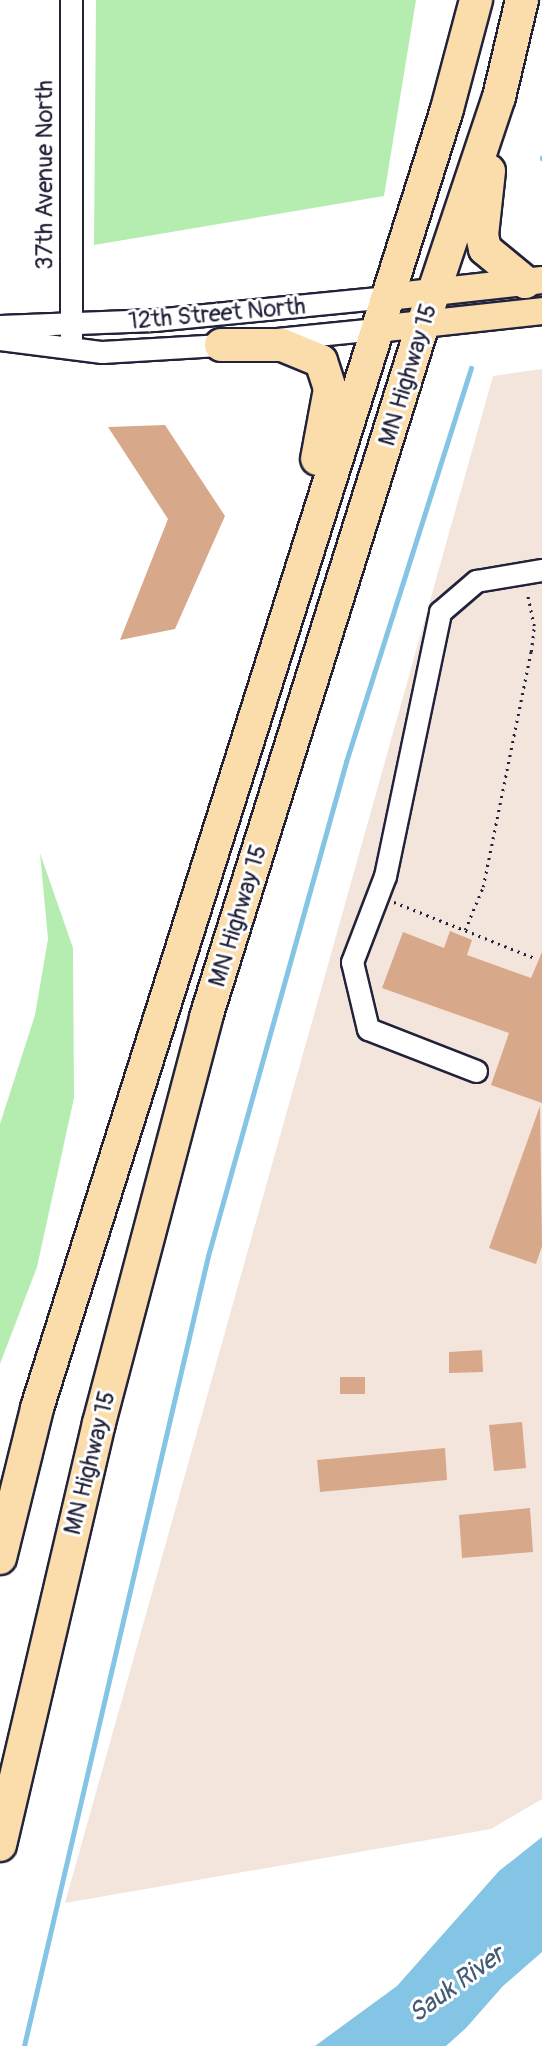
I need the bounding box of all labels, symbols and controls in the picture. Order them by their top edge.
street label: 37th Avenue North [31,80,59,270]
street label: 12th Street North [127,292,307,336]
street label: MN Highway 15 [373,301,443,449]
street label: MN Highway 15 [203,842,273,990]
street label: MN Highway 15 [58,1388,122,1538]
water label: Sauk River [403,1940,511,2030]

